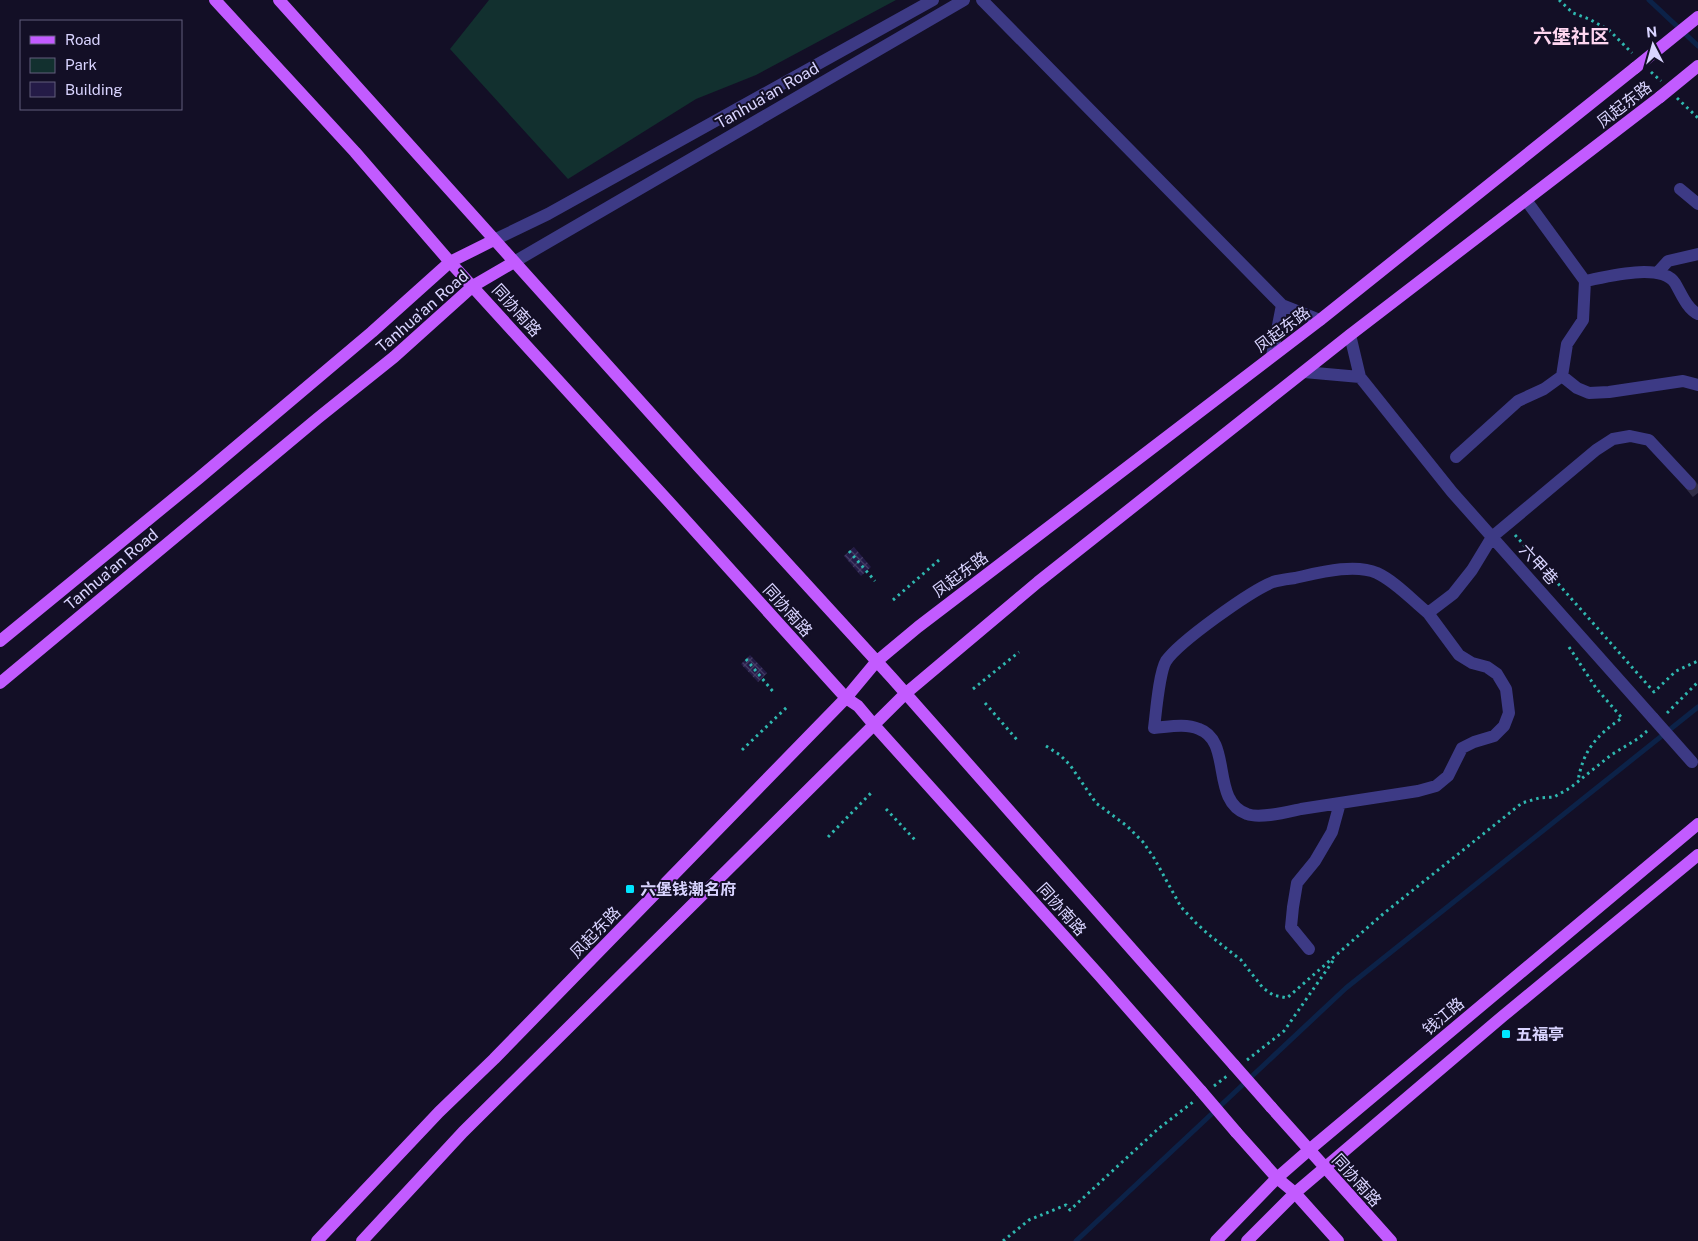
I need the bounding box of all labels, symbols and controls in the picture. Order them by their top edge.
legend [20,20,182,110]
north arrow [1628,20,1678,70]
text: N [1645,24,1658,41]
district label: 六堡社区 [1533,25,1609,47]
text: Road [65,31,101,48]
text: Park [65,56,97,73]
street label: Tanhua'an Road [712,58,822,133]
street label: 凤起东路 [1593,77,1655,132]
text: Building [65,81,123,98]
street label: Tanhua'an Road [372,266,472,357]
street label: 同协南路 [488,280,545,340]
street label: 凤起东路 [1251,303,1314,356]
street label: Tanhua'an Road [61,525,162,614]
street label: 六甲巷 [1516,540,1562,589]
street label: 凤起东路 [929,548,992,601]
street label: 同协南路 [759,580,816,640]
street label: 同协南路 [1033,879,1090,939]
place label: 六堡钱潮名府 [640,880,736,899]
marker: 六堡钱潮名府 [624,883,636,895]
street label: 凤起东路 [566,903,624,962]
street label: 钱江路 [1419,994,1468,1039]
place label: 五福亭 [1516,1025,1564,1044]
marker: 五福亭 [1500,1028,1512,1040]
street label: 同协南路 [1328,1150,1385,1210]

